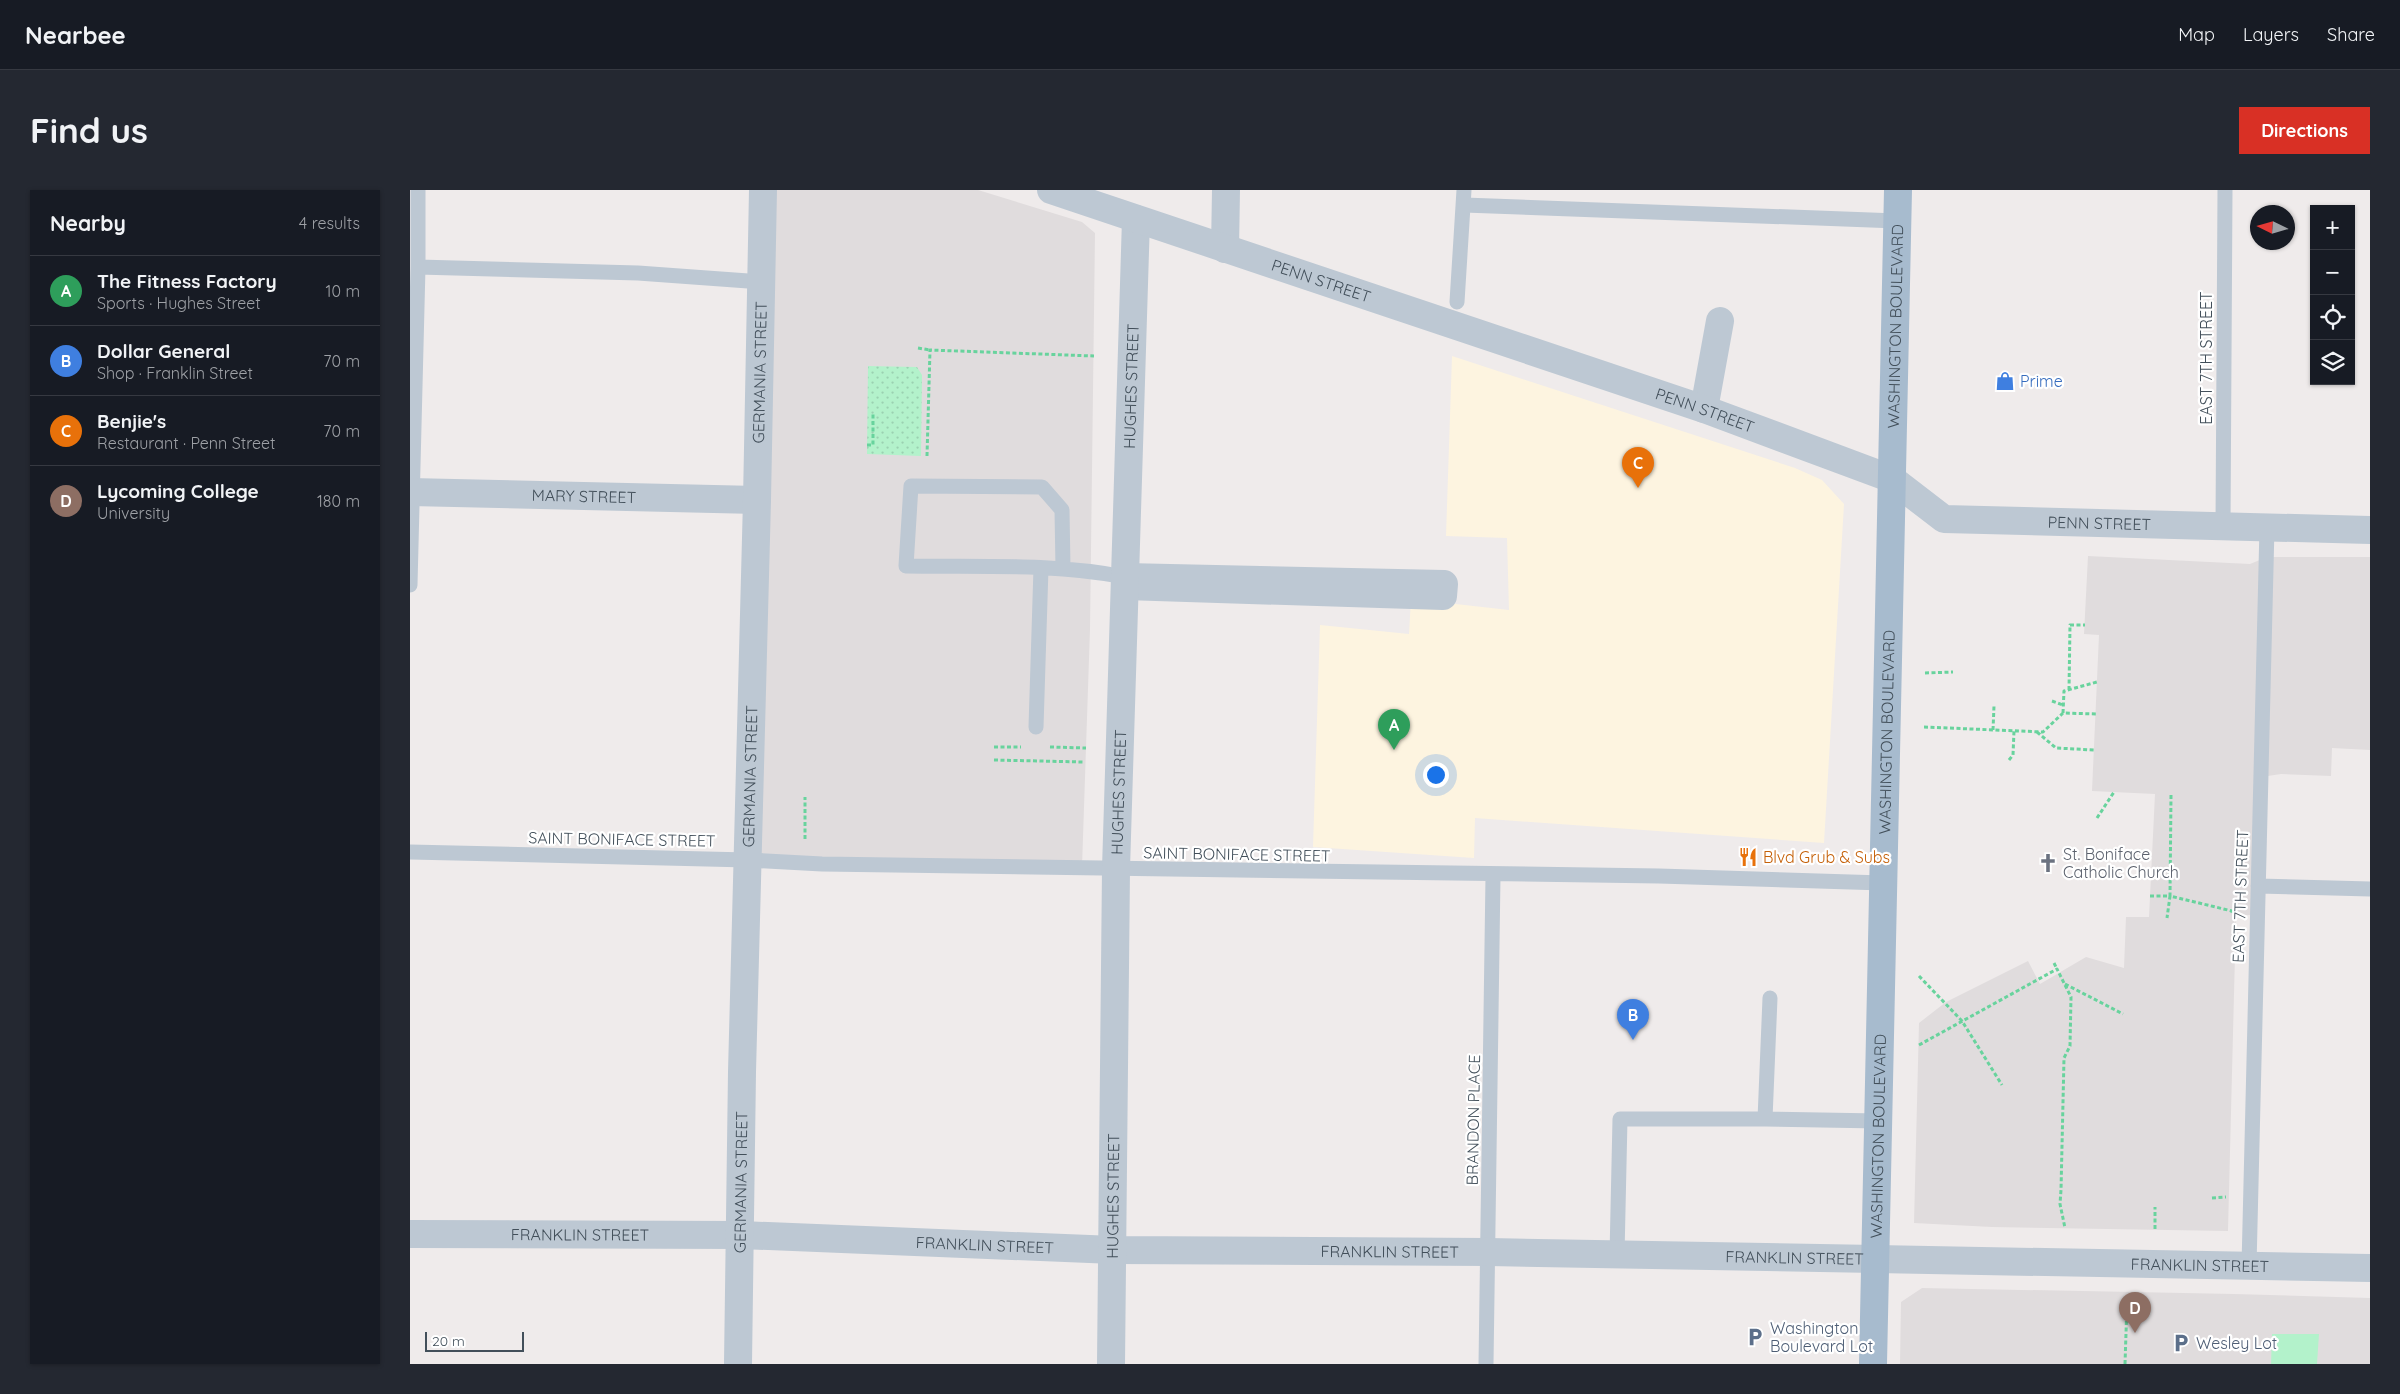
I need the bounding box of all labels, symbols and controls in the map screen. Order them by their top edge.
text: Nearbee [25,20,126,50]
text: Map [2178,23,2215,46]
text: Layers [2243,23,2299,46]
text: Share [2327,23,2375,46]
button: Directions [2239,107,2370,154]
text: Find us [30,108,148,152]
north arrow [2250,205,2295,250]
map controls [2310,205,2355,385]
button: + [2310,205,2355,250]
text: Nearby [50,210,126,236]
text: 4 results [299,213,360,233]
street label: WASHINGTON BOULEVARD [1883,224,1907,429]
button: − [2310,250,2355,295]
street label: PENN STREET [1269,255,1374,307]
text: The Fitness Factory [97,269,277,293]
text: A [61,281,71,301]
text: 10 m [326,281,360,301]
street label: EAST 7TH STREET [2196,291,2216,425]
text: Sports · Hughes Street [97,293,261,313]
button: locate [2310,295,2355,340]
street label: GERMANIA STREET [748,301,771,444]
street label: HUGHES STREET [1119,323,1143,449]
text: Dollar General [97,339,230,363]
button: layers [2310,340,2355,385]
text: B [61,351,71,371]
text: 70 m [323,351,360,371]
text: Shop · Franklin Street [97,363,253,383]
shop icon: Prime [1994,370,2016,392]
place label: Prime [2020,371,2063,391]
street label: PENN STREET [1653,383,1758,437]
text: Benjie's [97,409,166,433]
text: C [61,421,71,441]
text: 70 m [323,421,360,441]
text: Restaurant · Penn Street [97,433,275,453]
pin: C [1622,447,1654,488]
text: Lycoming College [97,479,259,503]
street label: MARY STREET [531,485,637,507]
text: D [60,491,72,511]
text: 180 m [317,491,360,511]
text: University [97,503,170,523]
street label: PENN STREET [2047,512,2152,534]
street label: WASHINGTON BOULEVARD [1874,630,1899,835]
street label: GERMANIA STREET [738,704,762,847]
pin: A [1378,709,1410,750]
street label: HUGHES STREET [1106,729,1130,855]
your location [1423,762,1449,788]
street label: SAINT BONIFACE STREET [528,827,716,851]
street label: EAST 7TH STREET [2228,829,2252,963]
street label: SAINT BONIFACE STREET [1143,842,1331,866]
place label: St. Boniface Catholic Church [2063,844,2179,882]
restaurant icon: Blvd Grub & Subs [1737,846,1759,868]
place label: Blvd Grub & Subs [1763,847,1890,867]
church icon: St. Boniface Catholic Church [2037,852,2059,874]
pin: B [1617,999,1649,1040]
street label: WASHINGTON BOULEVARD [1866,1034,1890,1238]
street label: BRANDON PLACE [1462,1054,1484,1186]
street label: GERMANIA STREET [730,1110,751,1253]
street label: HUGHES STREET [1102,1133,1123,1259]
street label: FRANKLIN STREET [511,1224,650,1245]
street label: FRANKLIN STREET [915,1232,1055,1258]
street label: FRANKLIN STREET [1320,1241,1459,1262]
street label: FRANKLIN STREET [1725,1246,1864,1269]
street label: FRANKLIN STREET [2131,1254,2270,1276]
pin: D [2119,1292,2151,1333]
place label: Washington Boulevard Lot [1770,1318,1873,1356]
parking icon: Washington Boulevard Lot [1744,1326,1766,1348]
scale bar [425,1329,524,1352]
text: 20 m [432,1332,465,1350]
parking icon: Wesley Lot [2170,1332,2192,1354]
place label: Wesley Lot [2196,1333,2277,1353]

